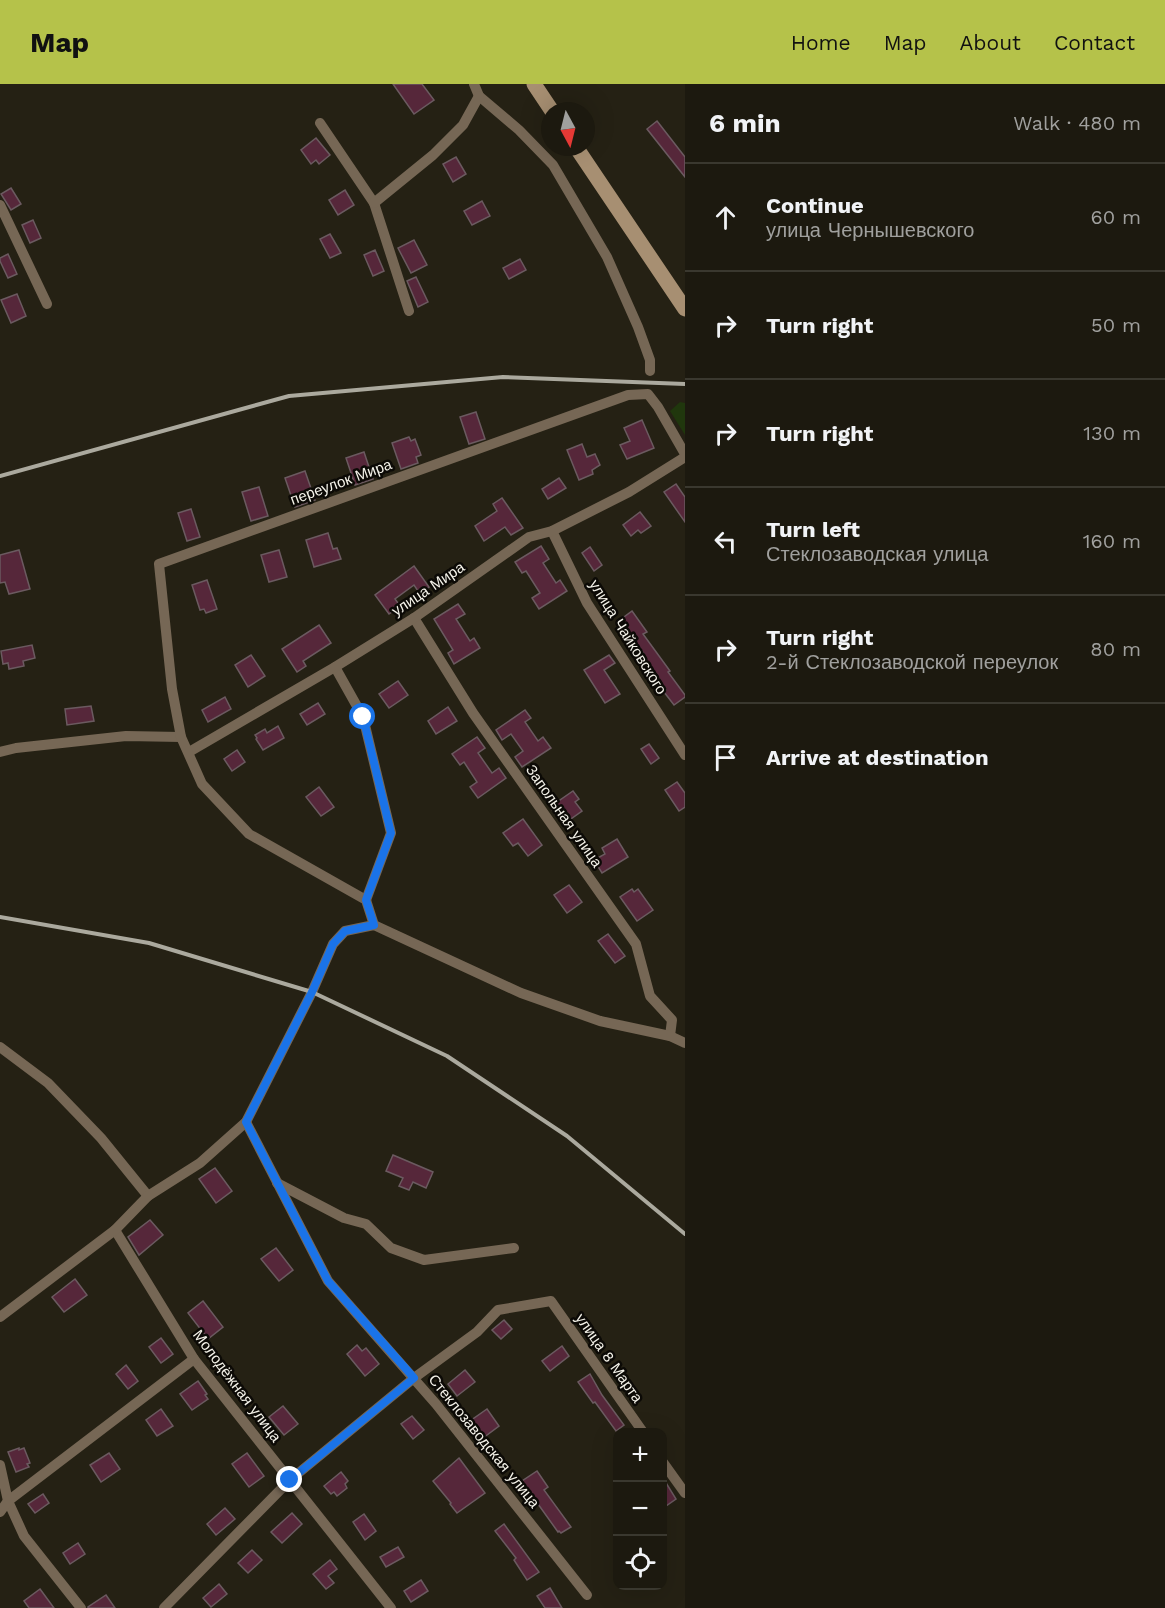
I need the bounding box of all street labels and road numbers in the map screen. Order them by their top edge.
street label: переулок Мира [288,455,395,509]
street label: улица Мира [388,558,468,620]
street label: улица Чайковского [585,576,671,698]
street label: Запольная улица [522,761,607,871]
street label: улица 8 Марта [572,1310,647,1407]
street label: Молодёжная улица [189,1326,285,1446]
street label: Стеклозаводская улица [425,1371,544,1512]

